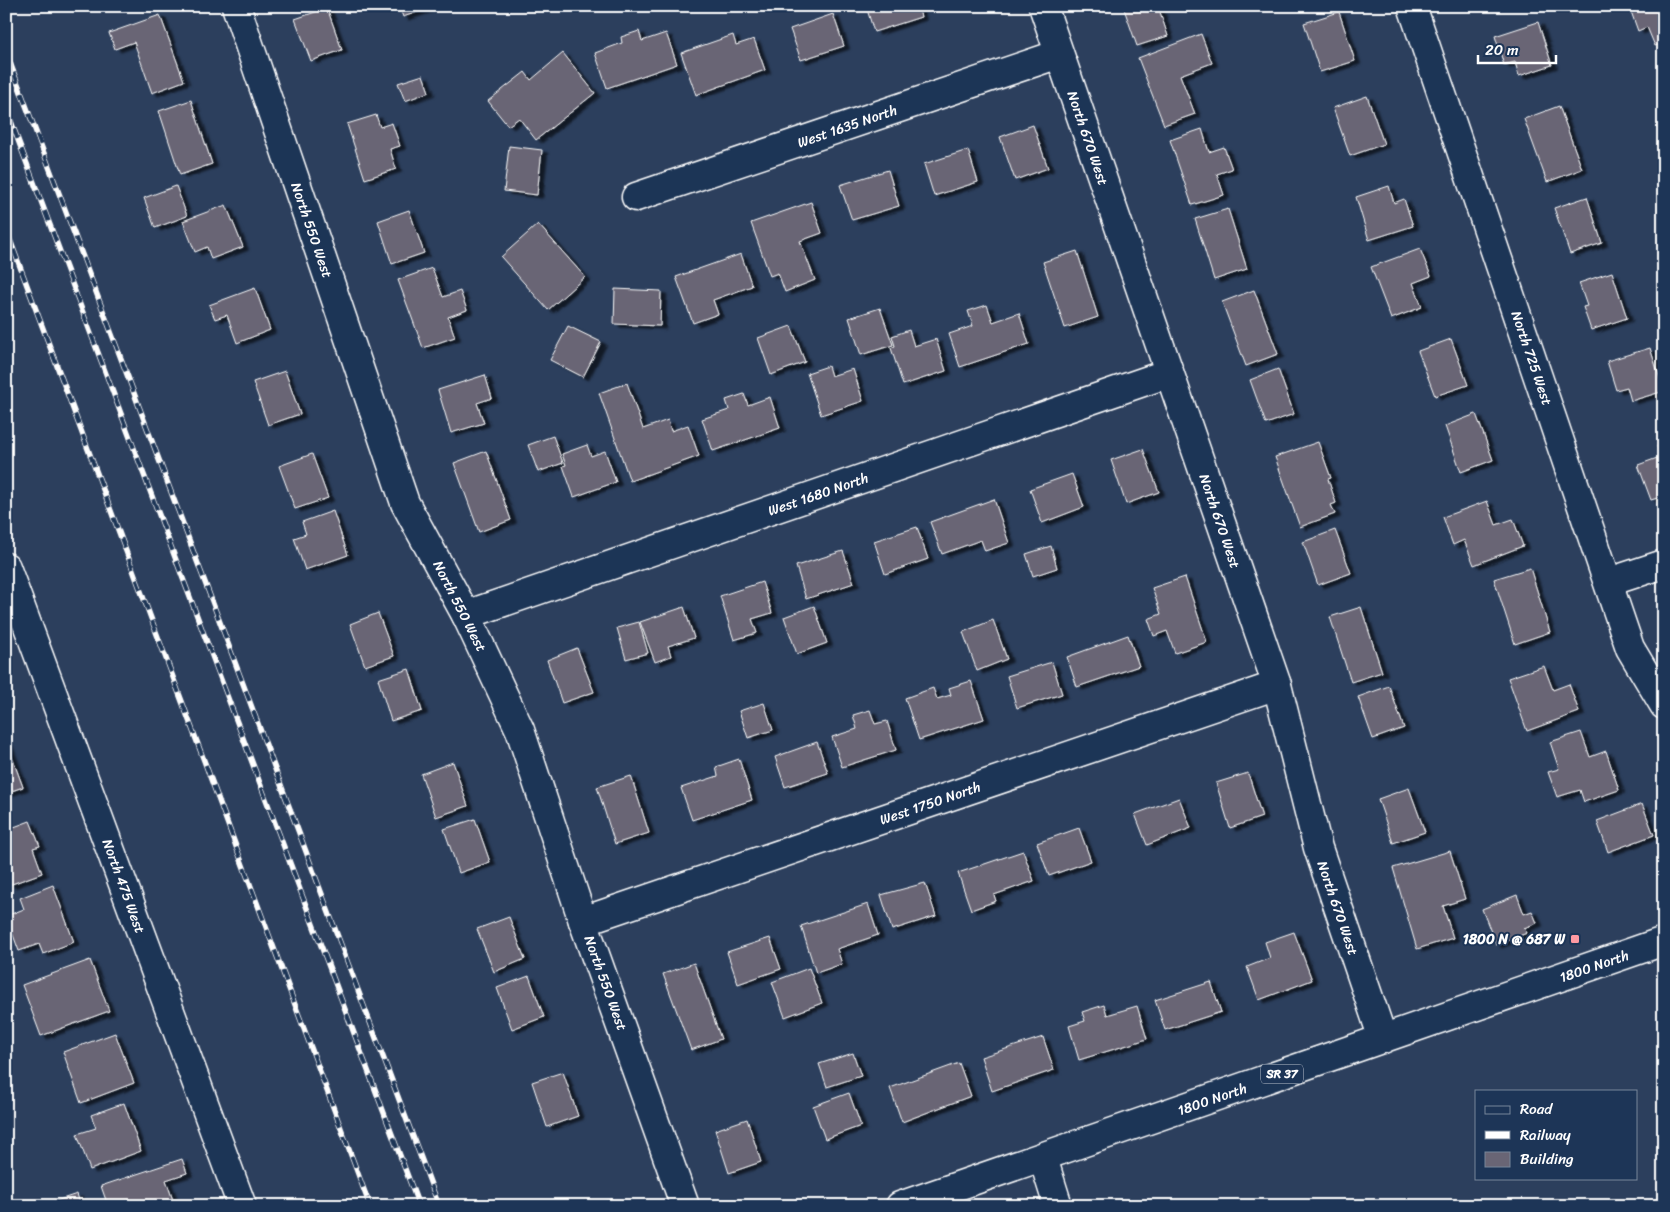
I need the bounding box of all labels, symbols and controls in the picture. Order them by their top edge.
scale bar [1478,32,1555,64]
text: 20 m [1485,37,1519,63]
street label: North 670 West [1060,87,1115,189]
street label: West 1635 North [794,98,900,155]
street label: North 550 West [283,179,340,281]
street label: North 725 West [1504,308,1559,409]
street label: West 1680 North [764,466,872,523]
street label: North 670 West [1192,470,1247,572]
street label: North 550 West [426,556,493,656]
street label: West 1750 North [876,775,984,832]
street label: North 475 West [95,835,152,937]
street label: North 670 West [1310,857,1365,959]
place label: 1800 N @ 687 W [1463,927,1566,952]
street label: North 550 West [577,932,634,1034]
marker: 1800 N @ 687 W [1569,933,1581,945]
street label: 1800 North [1556,943,1632,990]
road number: SR 37 [1261,1064,1303,1084]
street label: 1800 North [1174,1076,1250,1123]
legend [1475,1090,1638,1180]
text: Road [1520,1096,1553,1122]
text: Railway [1520,1122,1571,1148]
text: Building [1520,1146,1574,1172]

